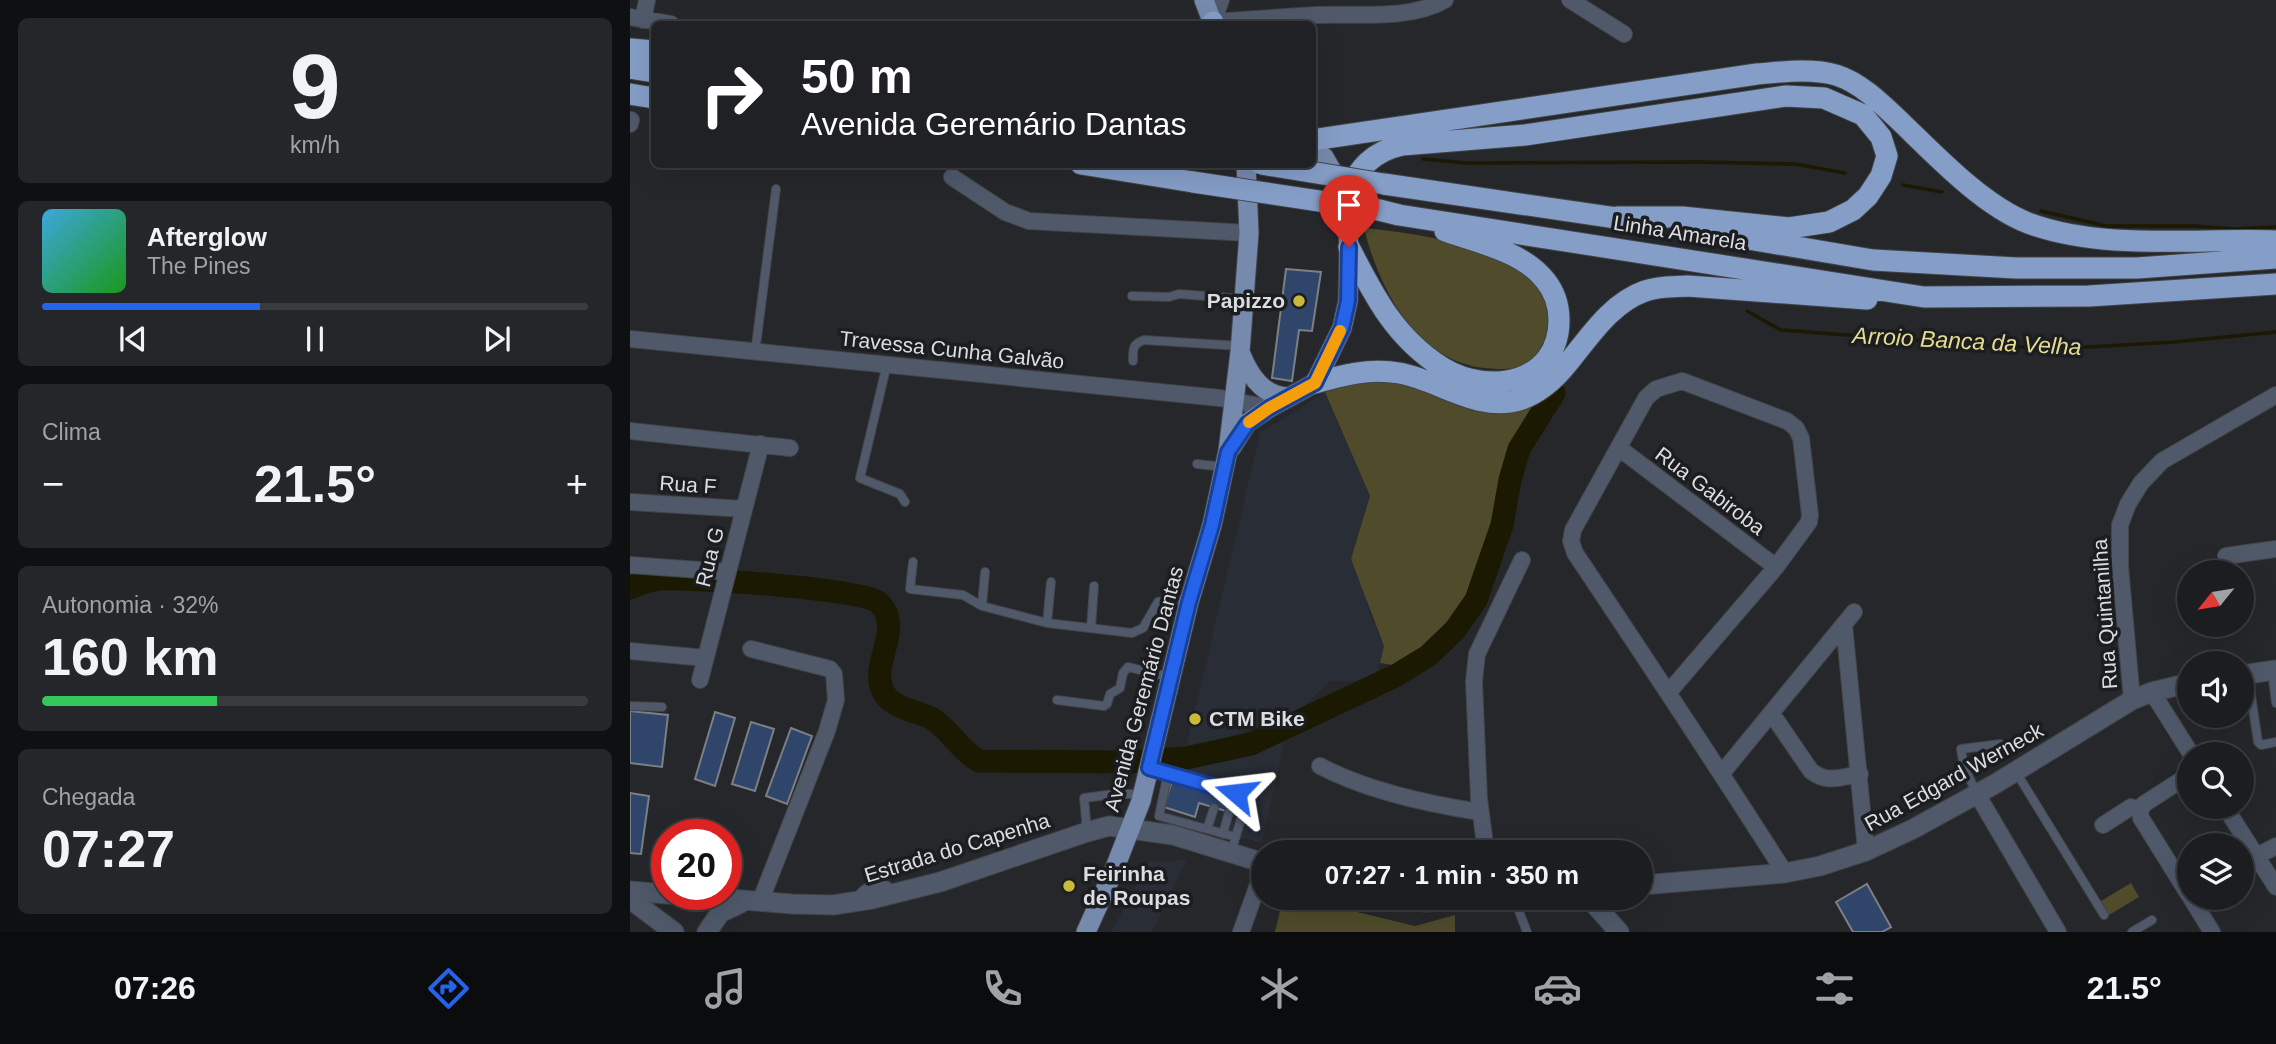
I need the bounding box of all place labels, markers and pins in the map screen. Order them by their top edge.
pin [1319,175,1379,247]
place label: Papizzo [1207,289,1285,312]
marker: Papizzo [1291,293,1307,309]
place label: CTM Bike [1209,707,1305,730]
marker: CTM Bike [1187,711,1203,727]
place label: Feirinha de Roupas [1083,862,1190,909]
marker: Feirinha de Roupas [1061,878,1077,894]

